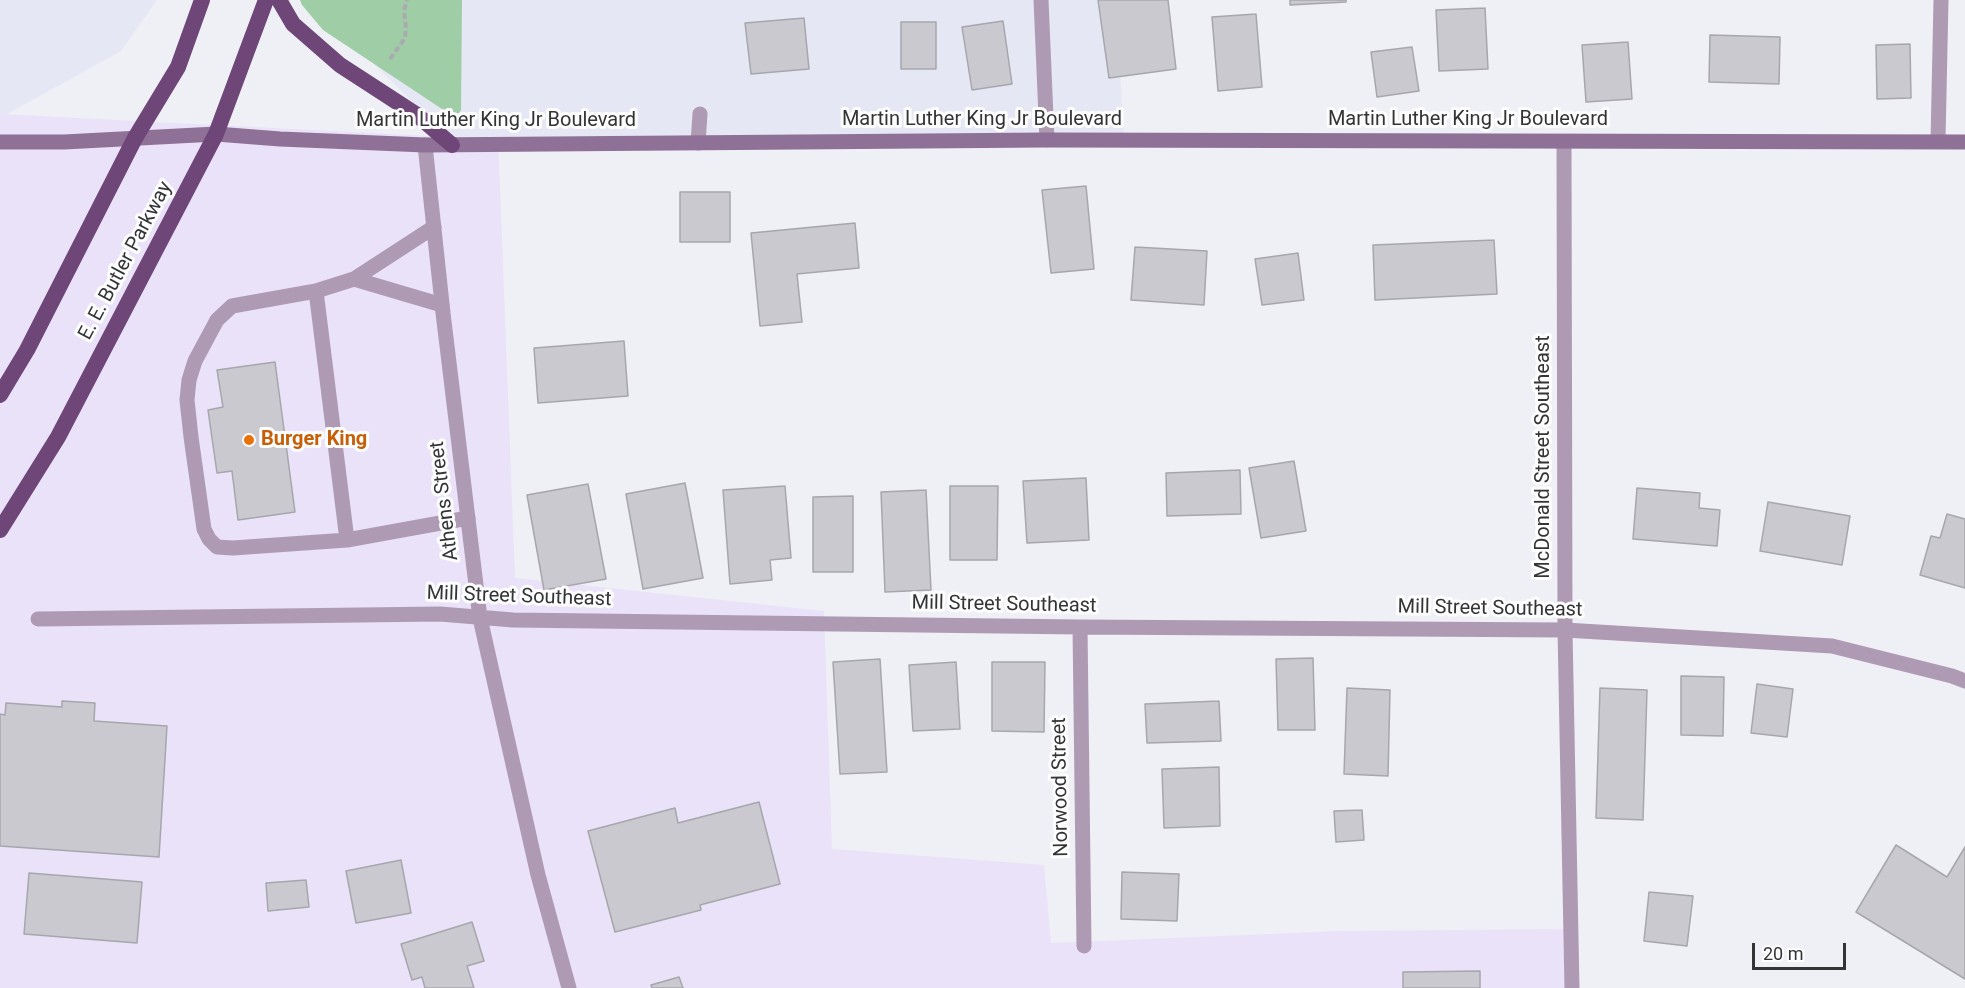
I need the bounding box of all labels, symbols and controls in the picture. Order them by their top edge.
street label: Martin Luther King Jr Boulevard [842,108,1122,132]
street label: Martin Luther King Jr Boulevard [1328,108,1608,132]
street label: Martin Luther King Jr Boulevard [356,109,636,133]
street label: E. E. Butler Parkway [74,178,178,344]
street label: McDonald Street Southeast [1532,335,1556,579]
place label: Burger King [261,428,367,452]
marker: Burger King [242,433,256,447]
street label: Athens Street [426,440,464,562]
street label: Mill Street Southeast [426,582,612,612]
street label: Mill Street Southeast [911,591,1097,619]
street label: Mill Street Southeast [1397,595,1583,623]
street label: Norwood Street [1048,717,1074,857]
scale bar [1755,931,1850,969]
text: 20 m [1763,943,1803,964]

